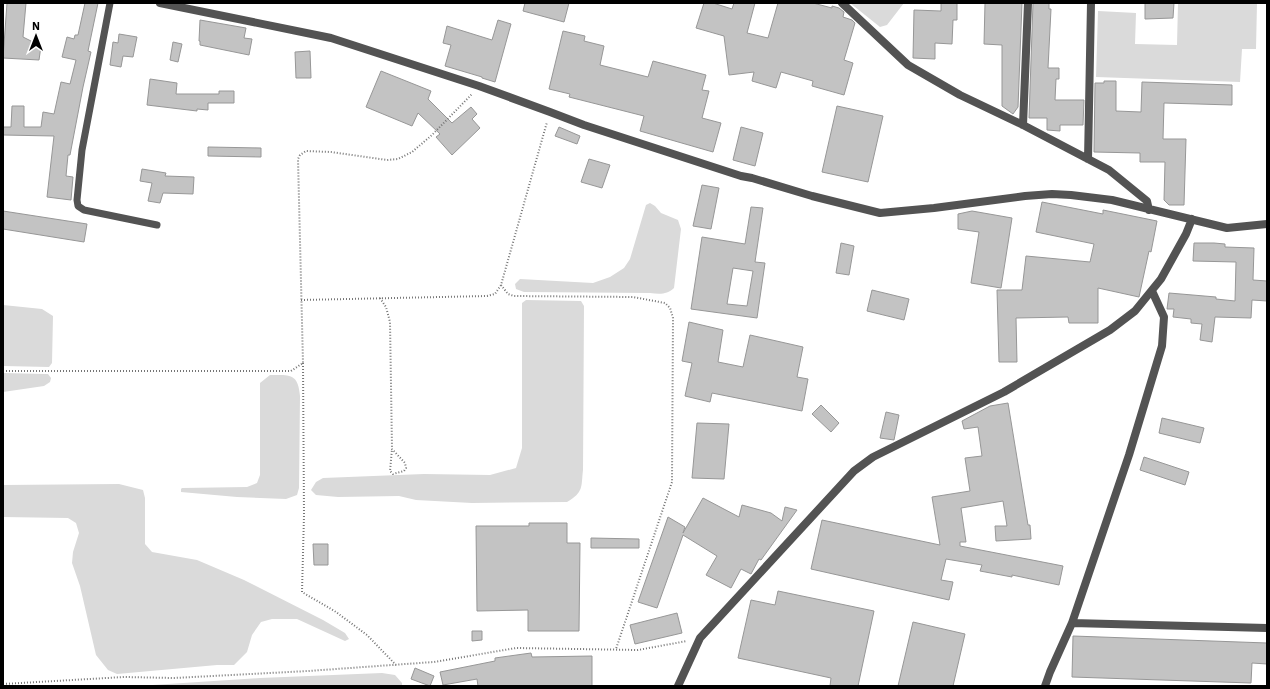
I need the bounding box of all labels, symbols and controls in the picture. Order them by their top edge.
north arrow [16,16,56,56]
text: N [32,19,40,33]

